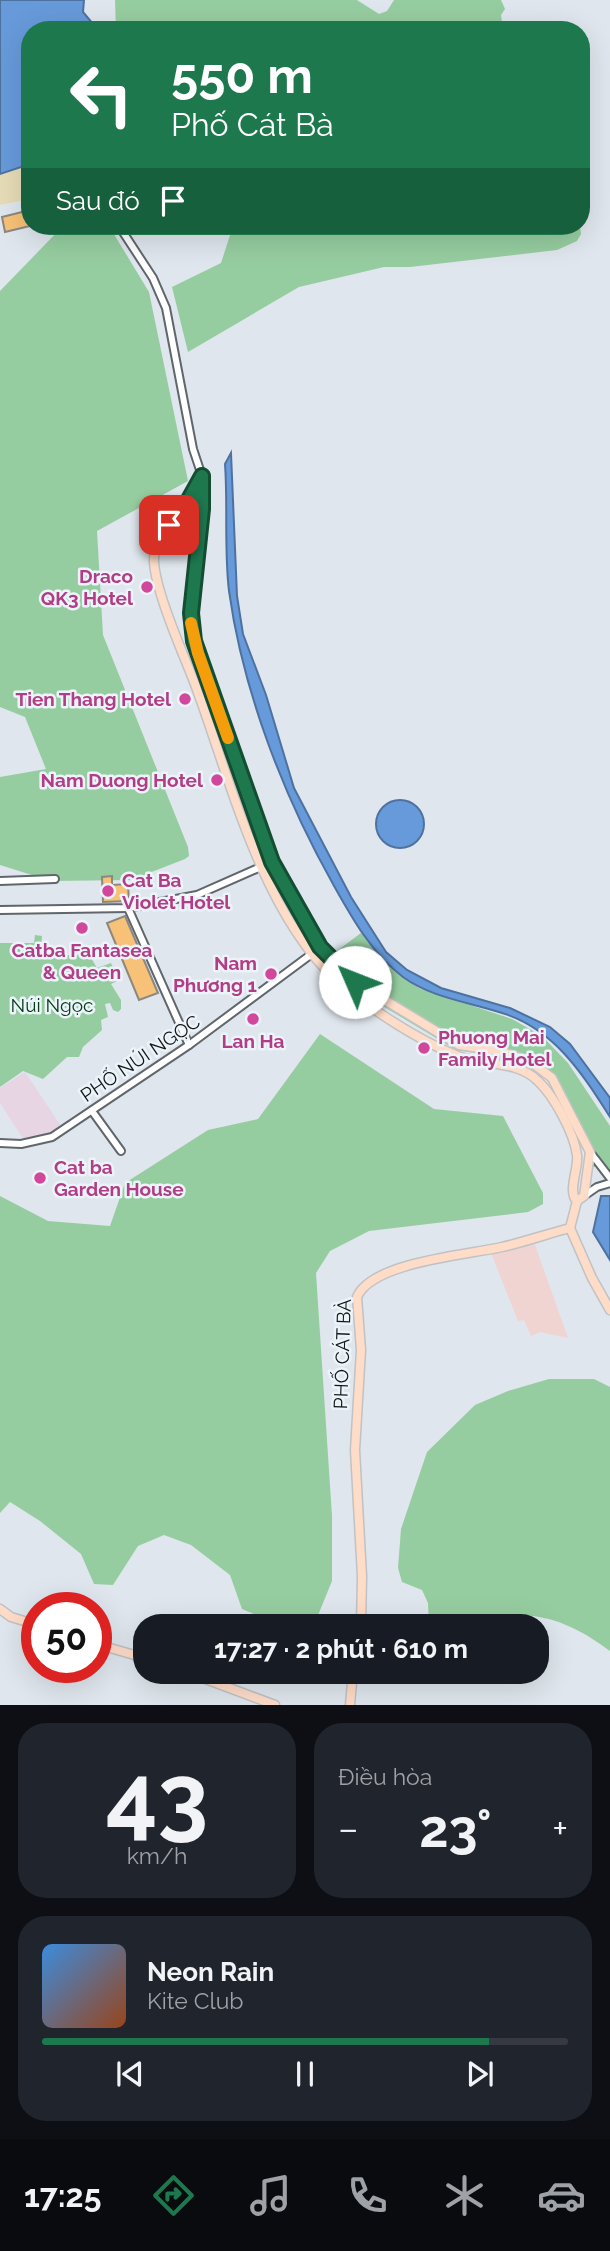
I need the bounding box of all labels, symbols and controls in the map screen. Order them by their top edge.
text: 550 m [171,47,313,104]
icon: left [56,49,147,140]
text: Phố Cát Bà [171,106,334,143]
icon: arrive [154,182,192,220]
text: Sau đó [56,186,140,216]
pin [139,495,199,555]
icon: arrive [150,506,188,544]
place label: Draco QK3 Hotel [41,565,134,609]
marker: Draco QK3 Hotel [139,579,155,595]
place label: Tien Thang Hotel [15,688,172,710]
marker: Tien Thang Hotel [177,691,193,707]
place label: Nam Duong Hotel [41,769,204,791]
marker: Nam Duong Hotel [209,772,225,788]
place label: Cat Ba Violet Hotel [122,869,231,913]
marker: Cat Ba Violet Hotel [100,883,116,899]
marker: Catba Fantasea & Queen [74,920,90,936]
place label: Catba Fantasea & Queen [12,939,153,983]
position arrow [318,945,392,1019]
place label: Nam Phương 1 [173,952,257,996]
marker: Nam Phương 1 [263,966,279,982]
park label: Núi Ngọc [11,994,93,1016]
street label: PHỐ NÚI NGỌC [76,1009,204,1106]
marker: Lan Ha [245,1011,261,1027]
place label: Phuong Mai Family Hotel [438,1026,552,1070]
place label: Lan Ha [222,1030,285,1052]
marker: Phuong Mai Family Hotel [416,1040,432,1056]
place label: Cat ba Garden House [54,1156,184,1200]
marker: Cat ba Garden House [32,1170,48,1186]
street label: PHỐ CÁT BÀ [328,1298,355,1410]
speed limit sign: 50 [21,1592,112,1683]
text: 17:27 · 2 phút · 610 m [214,1634,468,1664]
text: 43 [106,1743,208,1850]
text: Điều hòa [338,1763,432,1790]
text: 23° [419,1798,492,1859]
text: − [338,1806,358,1851]
text: + [552,1806,568,1851]
text: km/h [127,1842,187,1869]
text: Neon Rain [147,1957,274,1987]
text: Kite Club [147,1987,244,2014]
icon: previous [111,2055,149,2093]
icon: pause [286,2055,324,2093]
icon: next [461,2055,499,2093]
icon: directions [149,2171,198,2220]
icon: music [246,2171,295,2220]
icon: phone [343,2171,392,2220]
icon: climate [440,2171,489,2220]
icon: car [537,2171,586,2220]
text: 17:25 [24,2177,101,2214]

